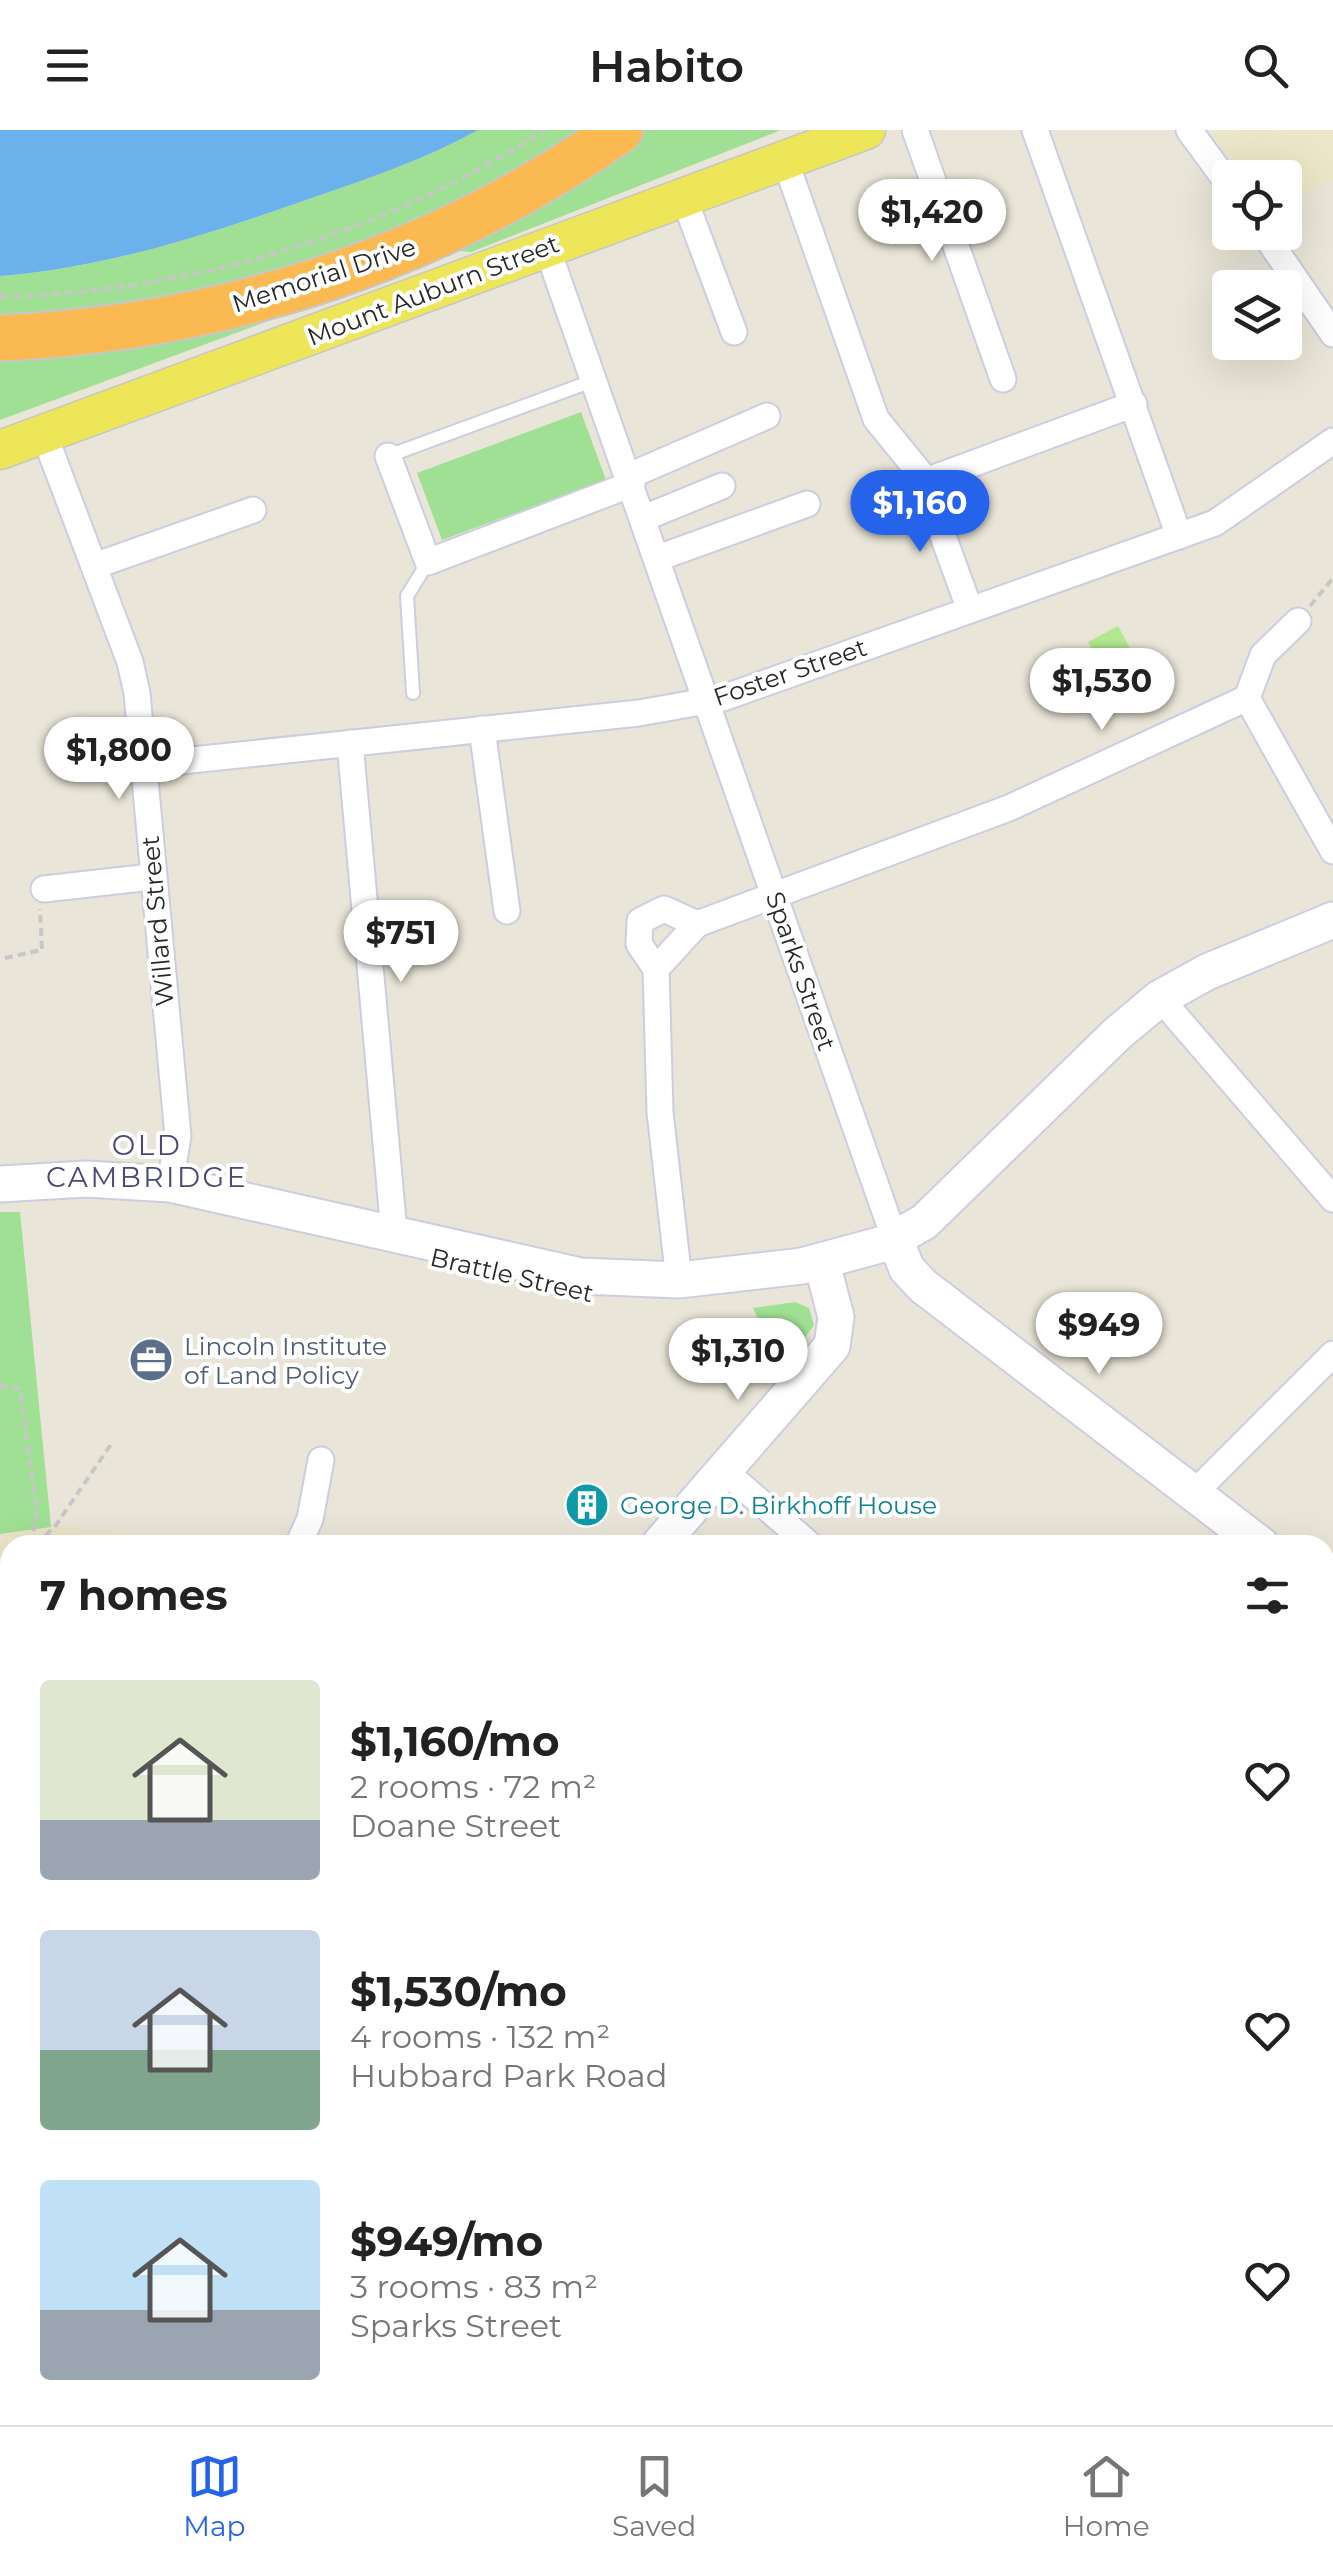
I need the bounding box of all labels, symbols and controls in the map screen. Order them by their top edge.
icon: menu [40,38,95,93]
text: Habito [589,38,744,93]
icon: search [1238,38,1293,93]
map controls [1212,160,1302,360]
button: locate [1212,160,1302,250]
pin: $1,420 [851,179,1013,264]
text: $1,420 [880,192,984,231]
street label: Mount Auburn Street [303,228,563,352]
street label: Memorial Drive [228,231,420,319]
button: layers [1212,270,1302,360]
pin: $1,160 [839,470,1001,555]
text: $1,160 [872,483,968,522]
street label: Foster Street [709,632,871,712]
pin: $1,530 [1021,648,1183,733]
text: $1,530 [1052,661,1152,700]
pin: $1,800 [38,717,200,802]
text: $1,800 [66,730,172,769]
street label: Willard Street [135,834,179,1008]
street label: Sparks Street [760,888,842,1054]
pin: $751 [342,900,460,985]
text: $751 [366,913,436,952]
district label: OLD CAMBRIDGE [46,1128,248,1194]
street label: Brattle Street [427,1242,597,1308]
pin: $949 [1040,1292,1158,1377]
text: $949 [1058,1305,1140,1344]
pin: $1,310 [657,1318,819,1403]
place label: Lincoln Institute of Land Policy [184,1331,387,1390]
text: $1,310 [691,1331,785,1370]
office icon: Lincoln Institute of Land Policy [128,1337,174,1383]
building icon: George D. Birkhoff House [564,1482,610,1528]
place label: George D. Birkhoff House [620,1490,937,1520]
icon: filters [1240,1568,1295,1623]
text: 7 homes [40,1569,228,1621]
text: $1,160/mo [350,1715,560,1767]
icon: home [120,1720,240,1840]
icon: heart [1240,1753,1295,1808]
text: 2 rooms · 72 m² [350,1767,597,1806]
text: Doane Street [350,1806,561,1845]
text: $1,530/mo [350,1965,567,2017]
icon: home [120,1970,240,2090]
icon: heart [1240,2003,1295,2058]
text: 4 rooms · 132 m² [350,2017,610,2056]
text: Hubbard Park Road [350,2056,667,2095]
text: $949/mo [350,2215,543,2267]
icon: home [120,2220,240,2340]
icon: heart [1240,2253,1295,2308]
text: 3 rooms · 83 m² [350,2267,598,2306]
text: Sparks Street [350,2306,562,2345]
tab: Map [183,2449,246,2543]
tab: Saved [612,2449,696,2543]
tab: Home [1063,2449,1150,2543]

